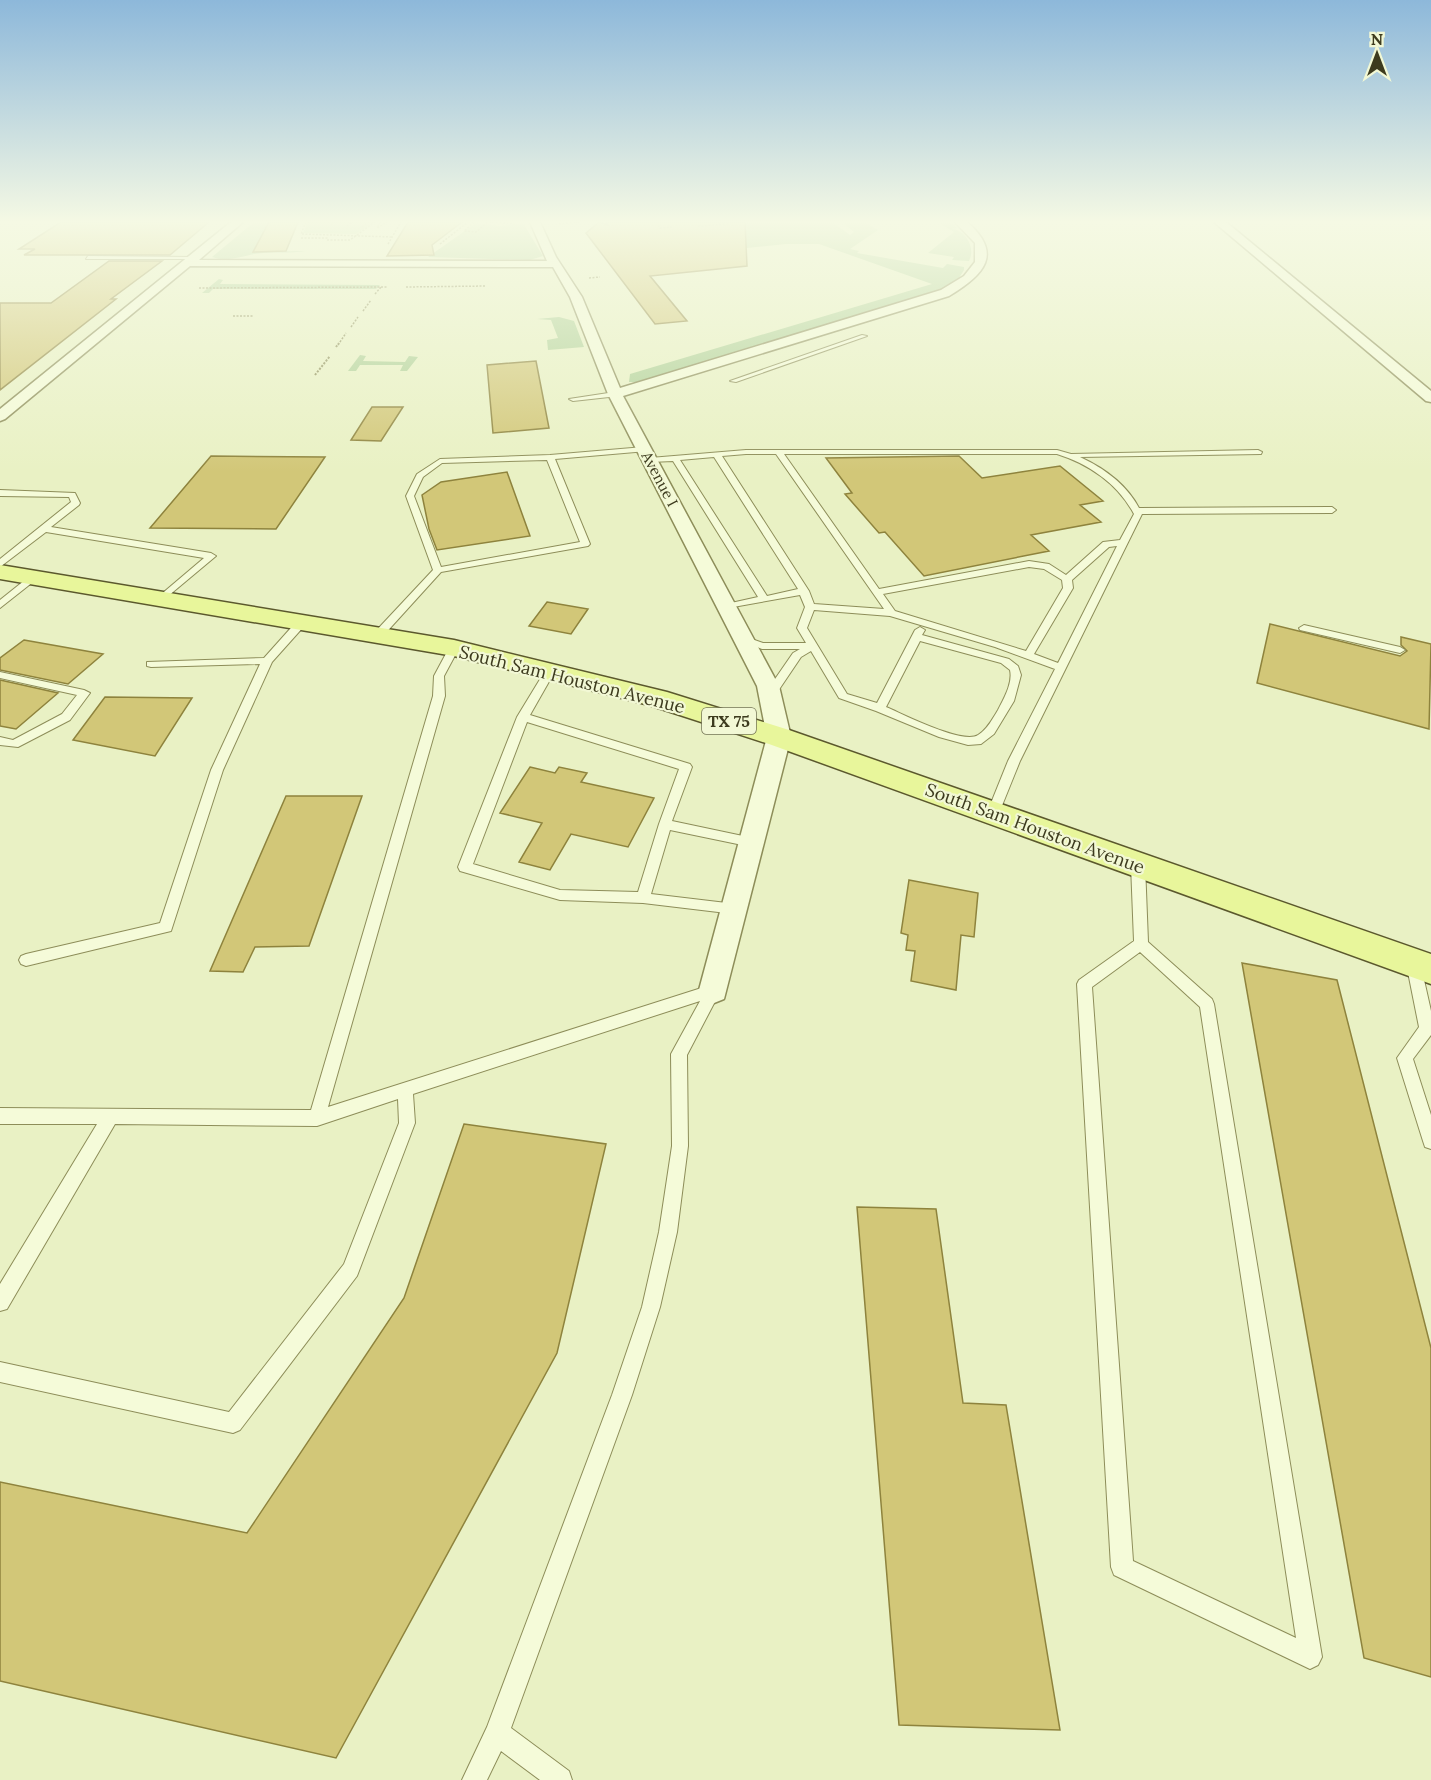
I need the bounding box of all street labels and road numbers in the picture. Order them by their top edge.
street label: Avenue I [637,447,682,510]
street label: South Sam Houston Avenue [457,640,687,718]
road number: TX 75 [702,708,756,734]
street label: South Sam Houston Avenue [922,778,1148,879]

